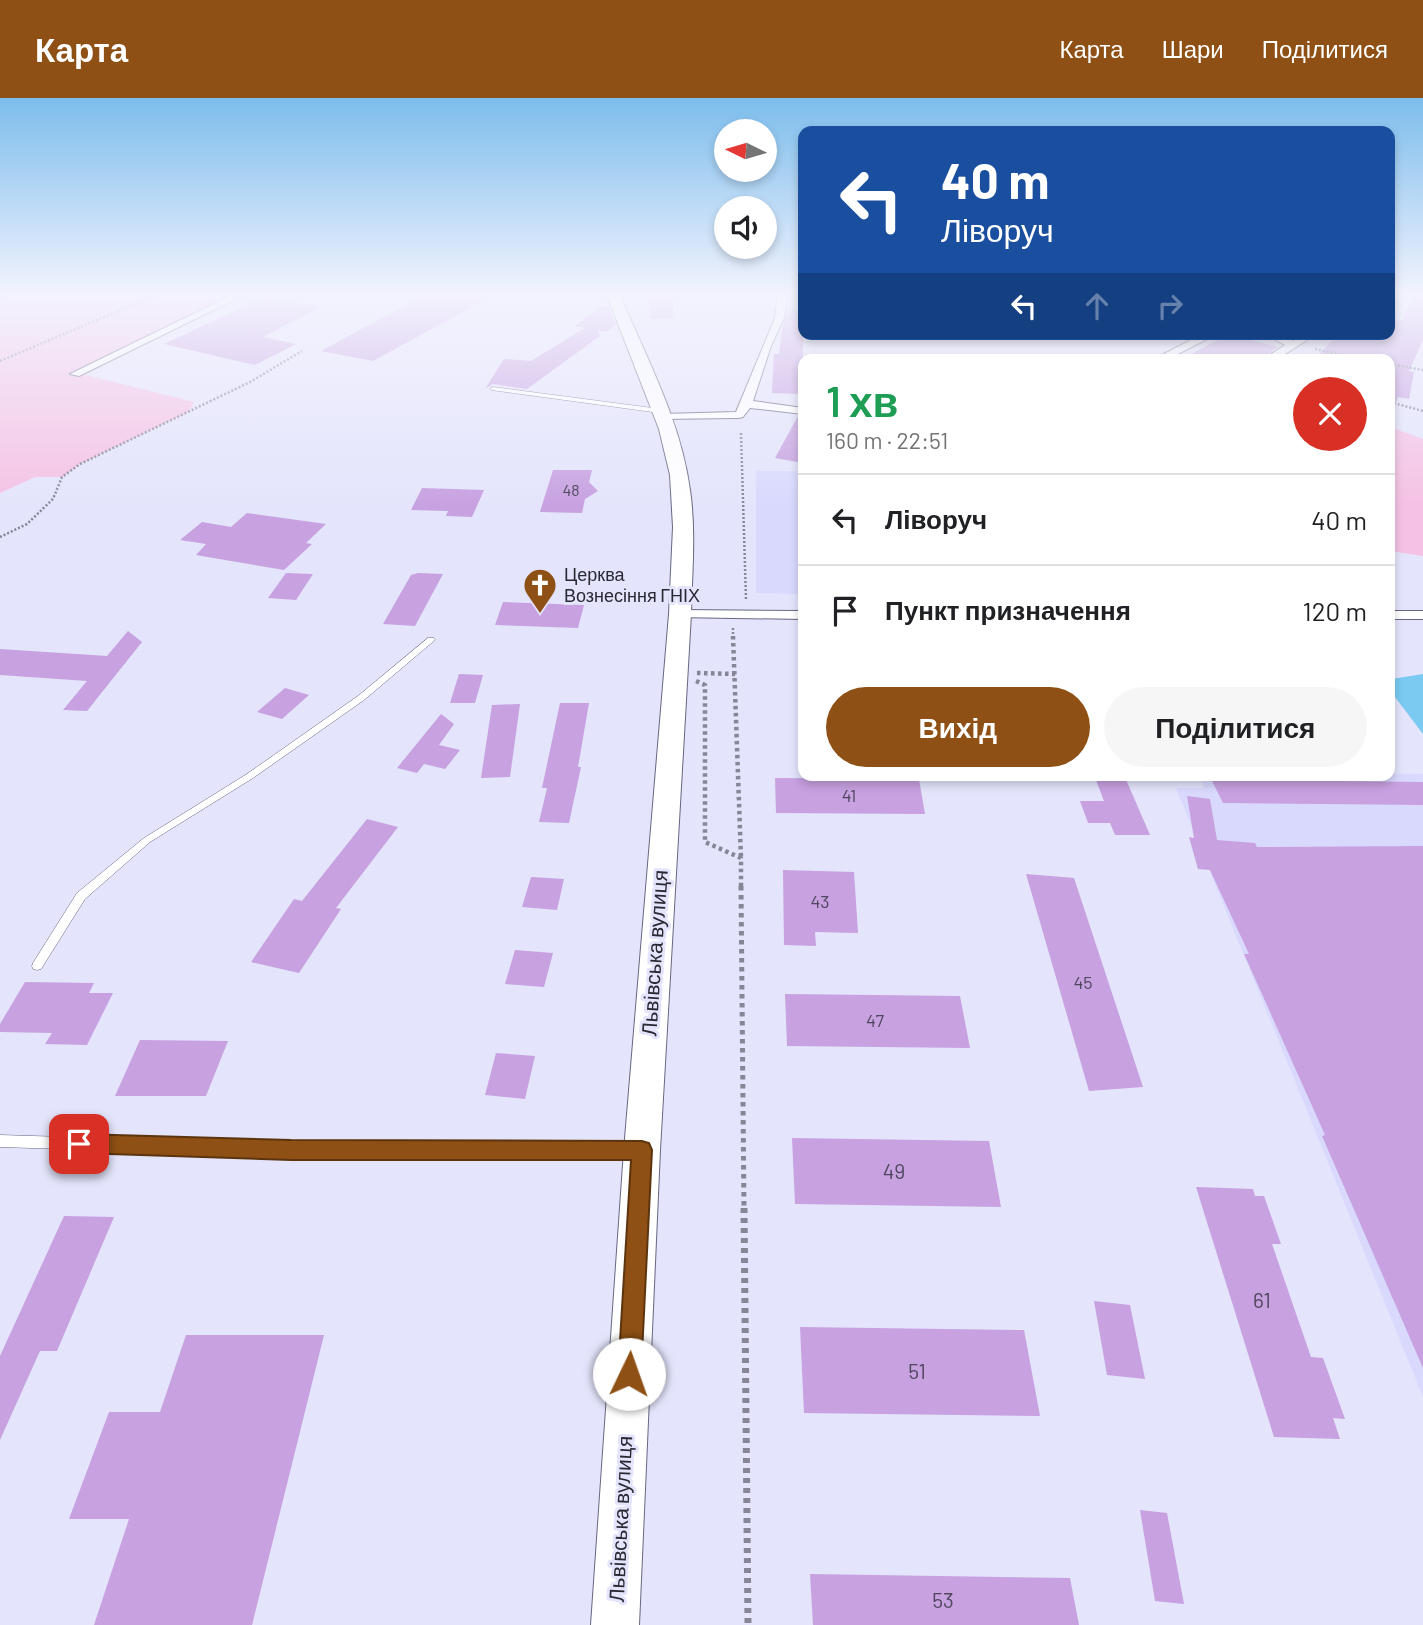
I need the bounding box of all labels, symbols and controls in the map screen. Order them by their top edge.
text: Карта [35,29,128,69]
text: Карта [1059,34,1124,63]
text: Шари [1162,34,1224,63]
text: Поділитися [1262,34,1388,63]
north arrow [714,119,777,182]
map controls [714,119,777,259]
text: 40 m [941,150,1049,209]
icon: left [826,154,917,245]
button: sound [714,196,777,259]
text: Ліворуч [941,210,1054,248]
icon: left [1005,287,1043,325]
icon: ahead [1078,287,1116,325]
icon: right [1151,287,1189,325]
text: 1 хв [826,375,898,425]
button: close [1293,377,1367,451]
text: 160 m · 22:51 [826,426,948,454]
house number: 48 [562,480,580,499]
icon: left [826,501,864,539]
text: Ліворуч [885,503,987,534]
text: 40 m [1311,504,1367,535]
place label: Церква Вознесіння ГНІХ [564,563,700,606]
church icon: Церква Вознесіння ГНІХ [521,566,559,615]
icon: arrive [826,592,864,630]
text: Пункт призначення [885,594,1131,625]
text: 120 m [1303,595,1367,626]
button: Вихід [826,687,1090,767]
button: Поділитися [1104,687,1367,767]
house number: 41 [842,784,856,806]
street label: Львівська вулиця [635,869,672,1037]
house number: 43 [810,890,830,912]
house number: 45 [1073,971,1093,993]
house number: 47 [866,1009,884,1031]
pin [49,1114,109,1174]
icon: arrive [60,1125,98,1163]
house number: 49 [883,1158,905,1183]
house number: 61 [1253,1287,1271,1312]
position arrow [592,1337,666,1411]
house number: 51 [908,1358,926,1383]
street label: Львівська вулиця [603,1435,636,1603]
house number: 53 [932,1587,954,1612]

